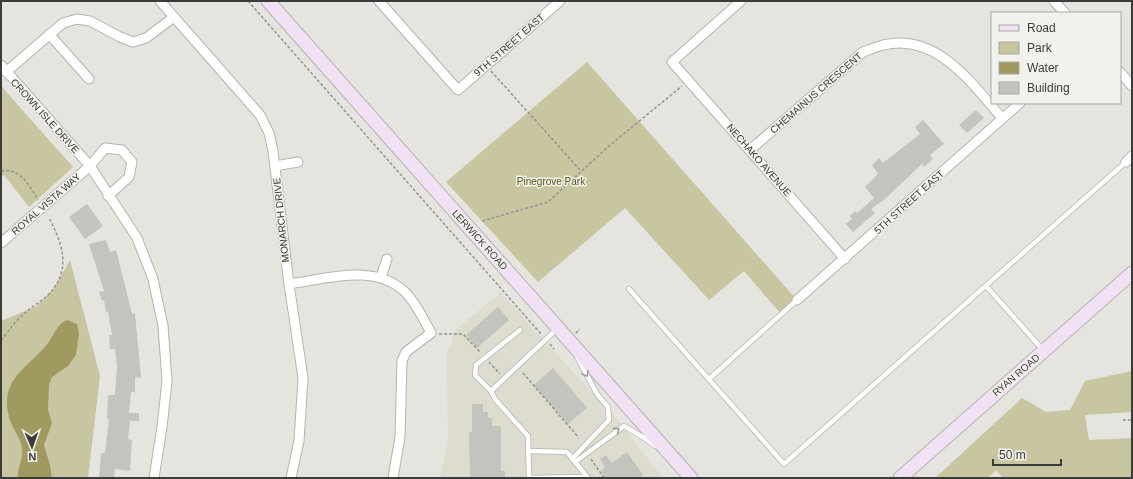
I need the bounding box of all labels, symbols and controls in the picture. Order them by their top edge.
street label: 9TH STREET EAST [471,11,547,79]
legend [991,12,1121,104]
text: Road [1027,21,1056,35]
text: Park [1027,41,1053,55]
street label: CHEMAINUS CRESCENT [768,50,864,136]
text: Water [1027,61,1059,75]
street label: CROWN ISLE DRIVE [9,76,82,156]
text: Building [1027,81,1070,95]
street label: NECHAKO AVENUE [725,122,794,199]
street label: 5TH STREET EAST [872,168,946,236]
street label: ROYAL VISTA WAY [9,171,83,237]
park label: Pinegrove Park [517,176,586,187]
street label: MONARCH DRIVE [271,177,291,263]
street label: LERWICK ROAD [450,208,510,272]
street label: RYAN ROAD [990,352,1042,398]
one-way arrow [582,370,589,378]
north arrow [12,427,52,467]
one-way arrow [613,428,620,435]
scale bar [993,441,1061,467]
text: 50 m [999,448,1026,462]
text: N [28,451,37,463]

